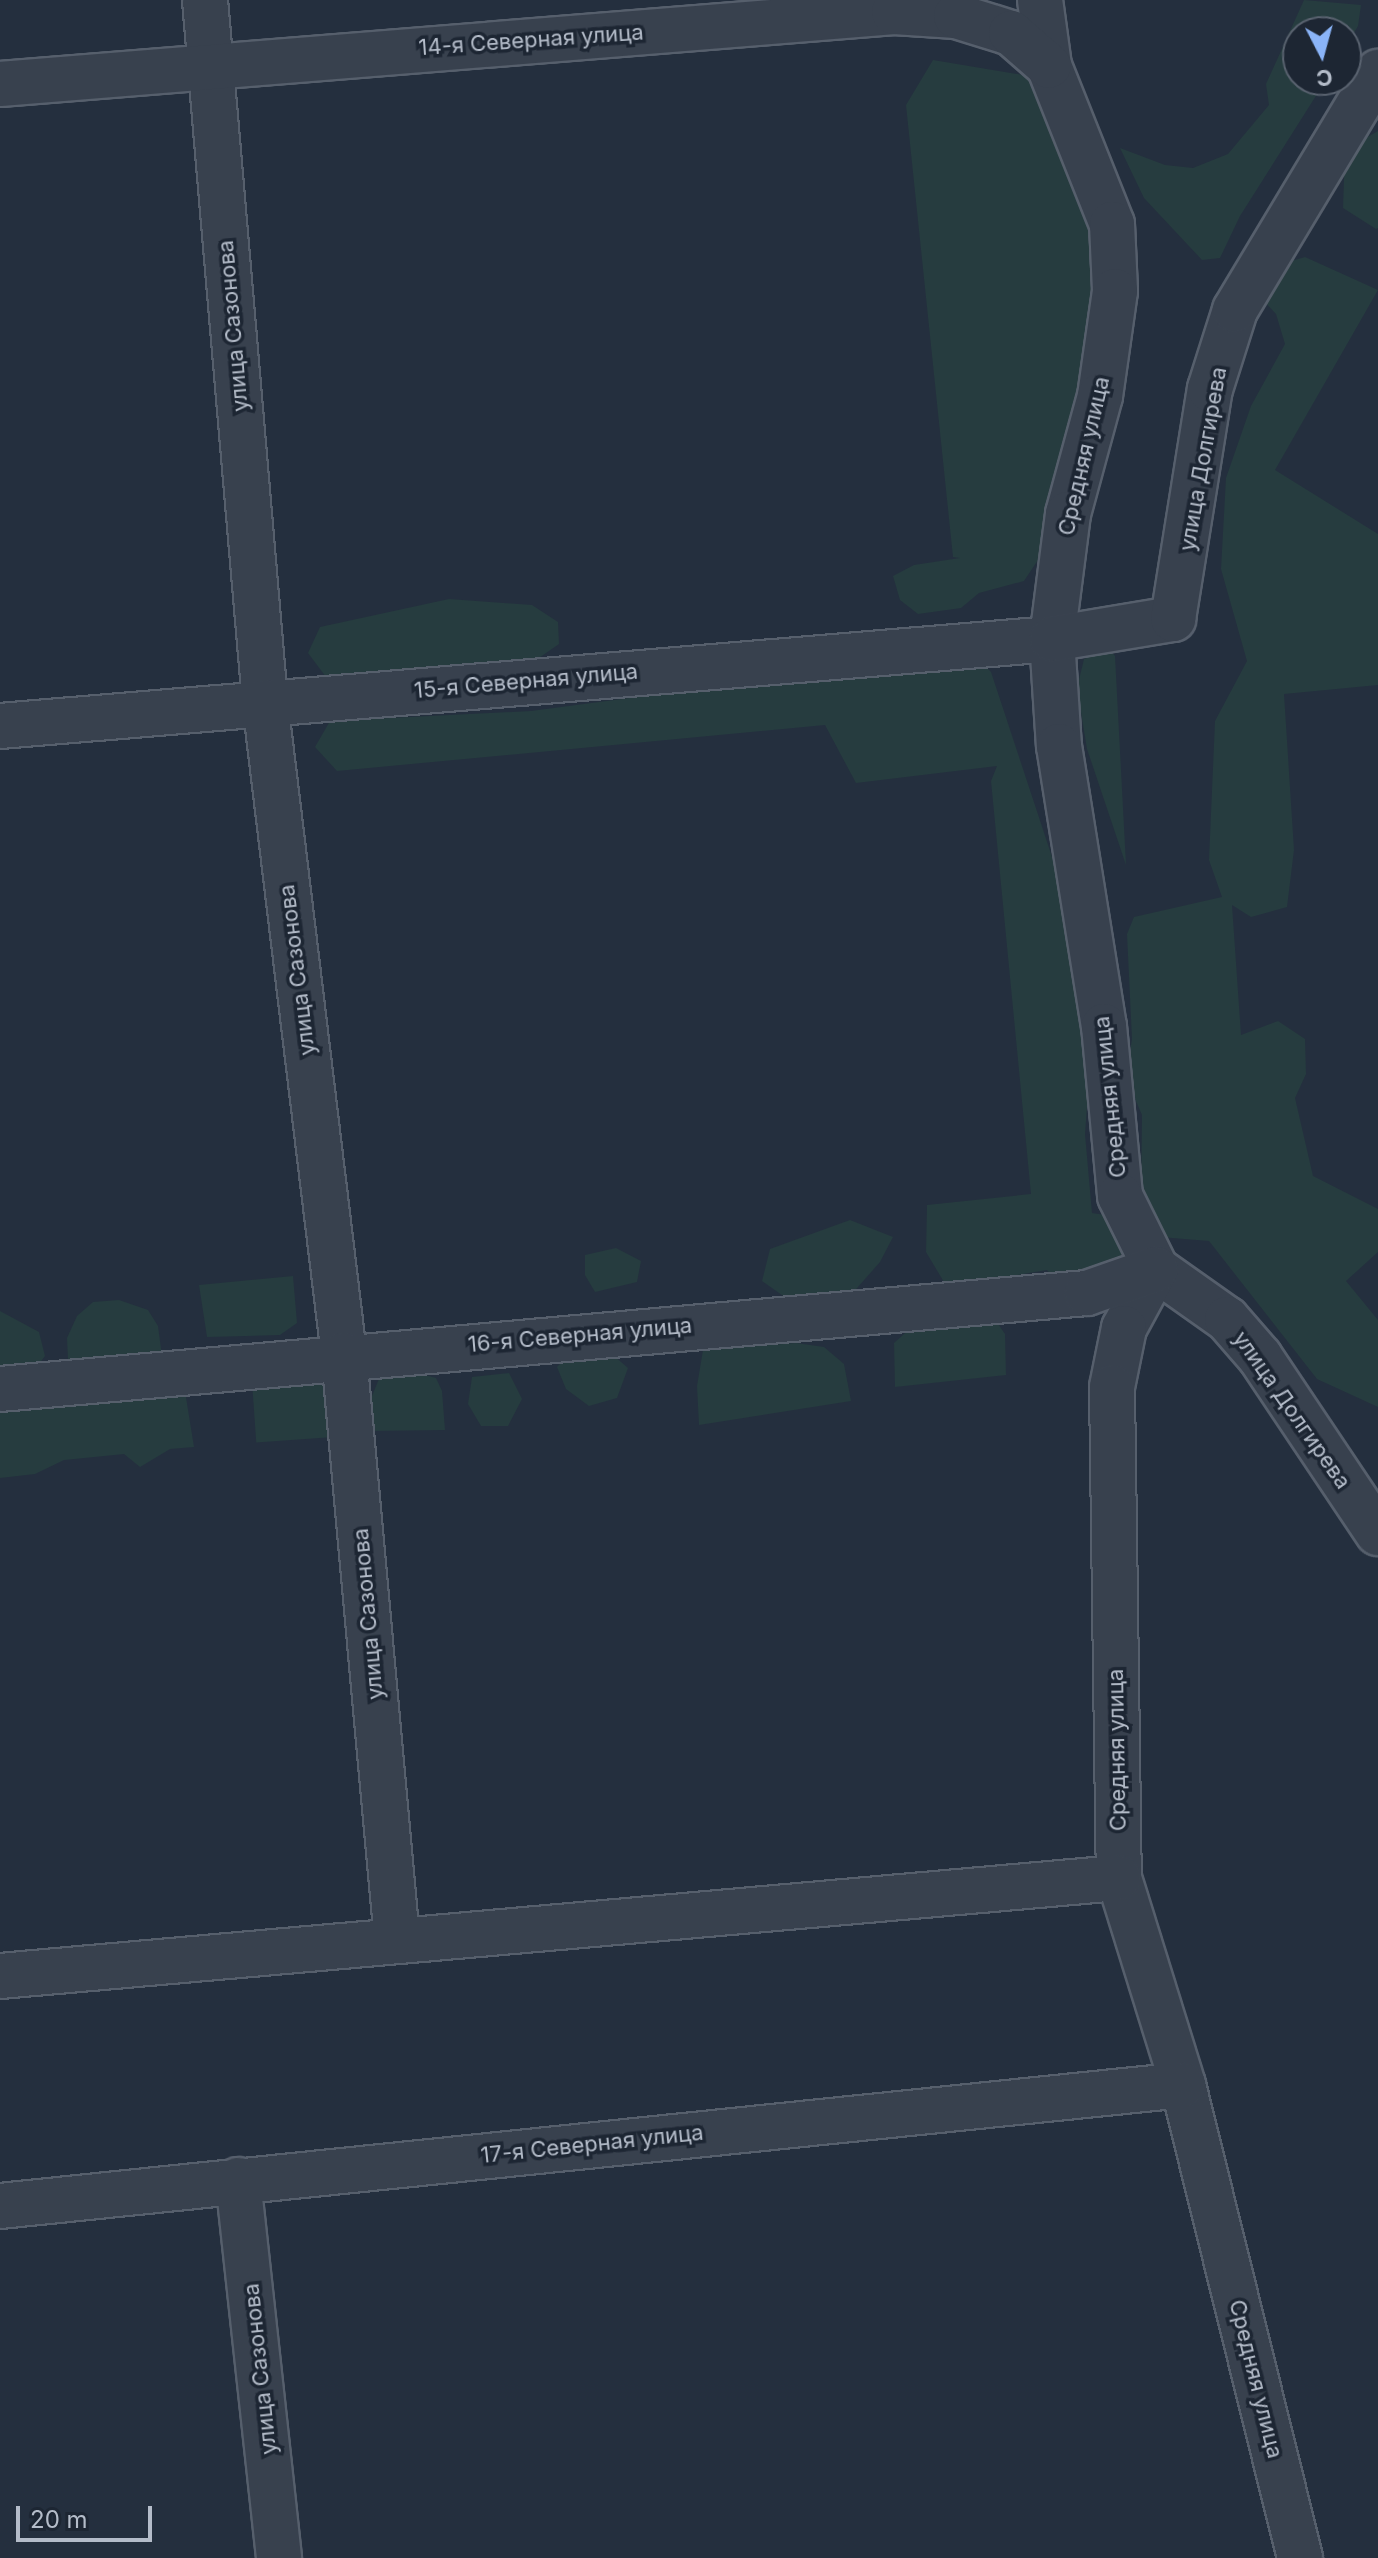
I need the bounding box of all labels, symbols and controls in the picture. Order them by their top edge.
north arrow [1282,16,1362,96]
street label: 14-я Северная улица [418,19,644,61]
text: С [1315,64,1334,92]
street label: улица Сазонова [212,239,254,413]
street label: улица Долгирева [1174,365,1232,553]
street label: Средняя улица [1053,374,1115,538]
street label: 15-я Северная улица [413,658,639,704]
street label: улица Сазонова [273,883,321,1057]
street label: Средняя улица [1088,1015,1132,1179]
street label: 16-я Северная улица [467,1312,693,1358]
street label: улица Долгирева [1228,1326,1356,1494]
street label: улица Сазонова [347,1527,389,1701]
street label: Средняя улица [1102,1669,1132,1831]
street label: 17-я Северная улица [479,2119,705,2169]
street label: улица Сазонова [238,2282,282,2456]
street label: Средняя улица [1224,2297,1288,2461]
scale bar [20,2490,156,2540]
text: 20 m [30,2505,88,2534]

